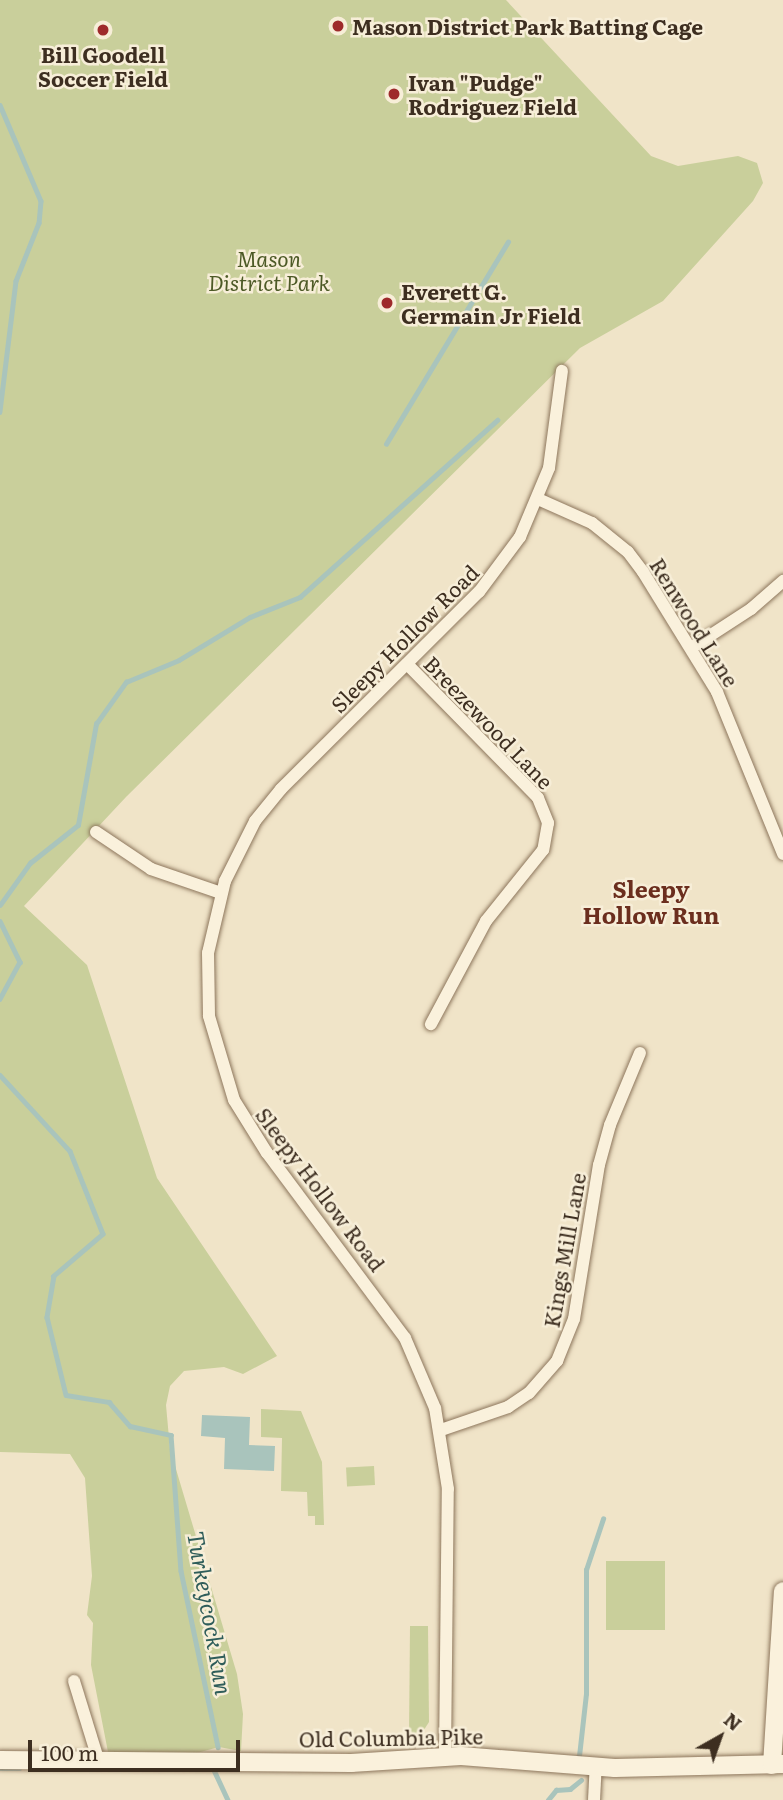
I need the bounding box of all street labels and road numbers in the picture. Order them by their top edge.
street label: Renwood Lane [645,553,745,691]
street label: Sleepy Hollow Road [325,559,483,717]
street label: Breezewood Lane [419,650,559,794]
street label: Sleepy Hollow Road [251,1102,391,1276]
street label: Kings Mill Lane [538,1170,590,1330]
street label: Old Columbia Pike [299,1723,483,1751]

